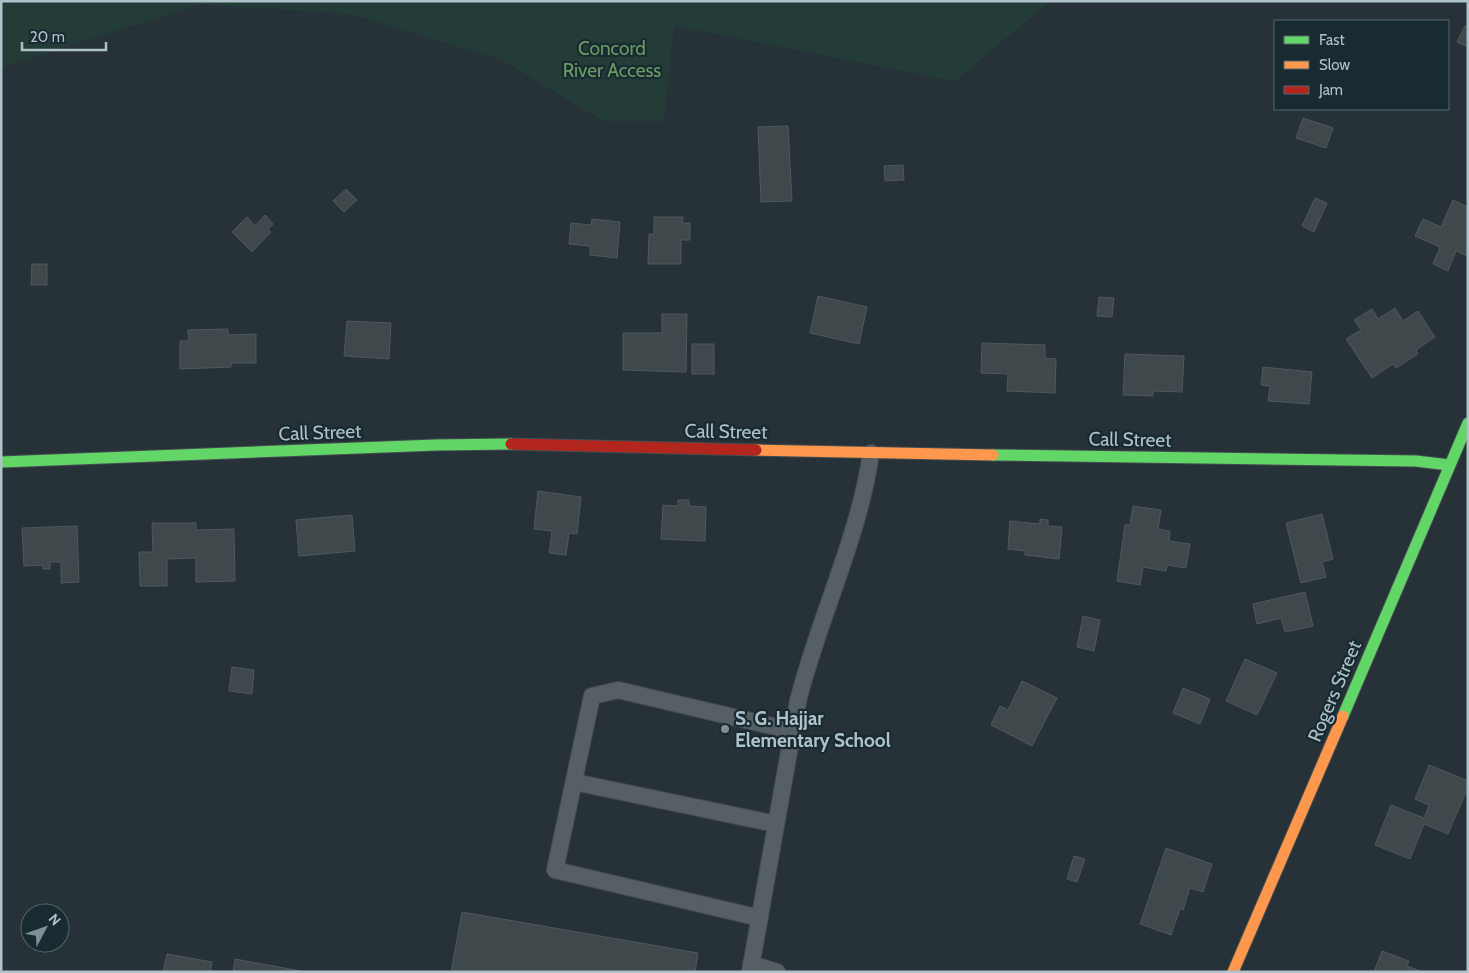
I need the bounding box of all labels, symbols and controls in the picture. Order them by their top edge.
scale bar [22,20,106,52]
legend [1274,20,1449,110]
text: 20 m [30,28,65,46]
text: Fast [1319,31,1344,49]
park label: Concord River Access [563,37,661,82]
text: Slow [1319,56,1350,74]
text: Jam [1318,81,1343,99]
street label: Call Street [684,419,768,444]
street label: Call Street [278,420,362,445]
street label: Call Street [1088,427,1172,452]
street label: Rogers Street [1303,637,1366,745]
place label: S. G. Hajjar Elementary School [735,707,891,752]
marker: S. G. Hajjar Elementary School [719,723,731,735]
north arrow [20,903,70,953]
text: N [45,910,65,929]

